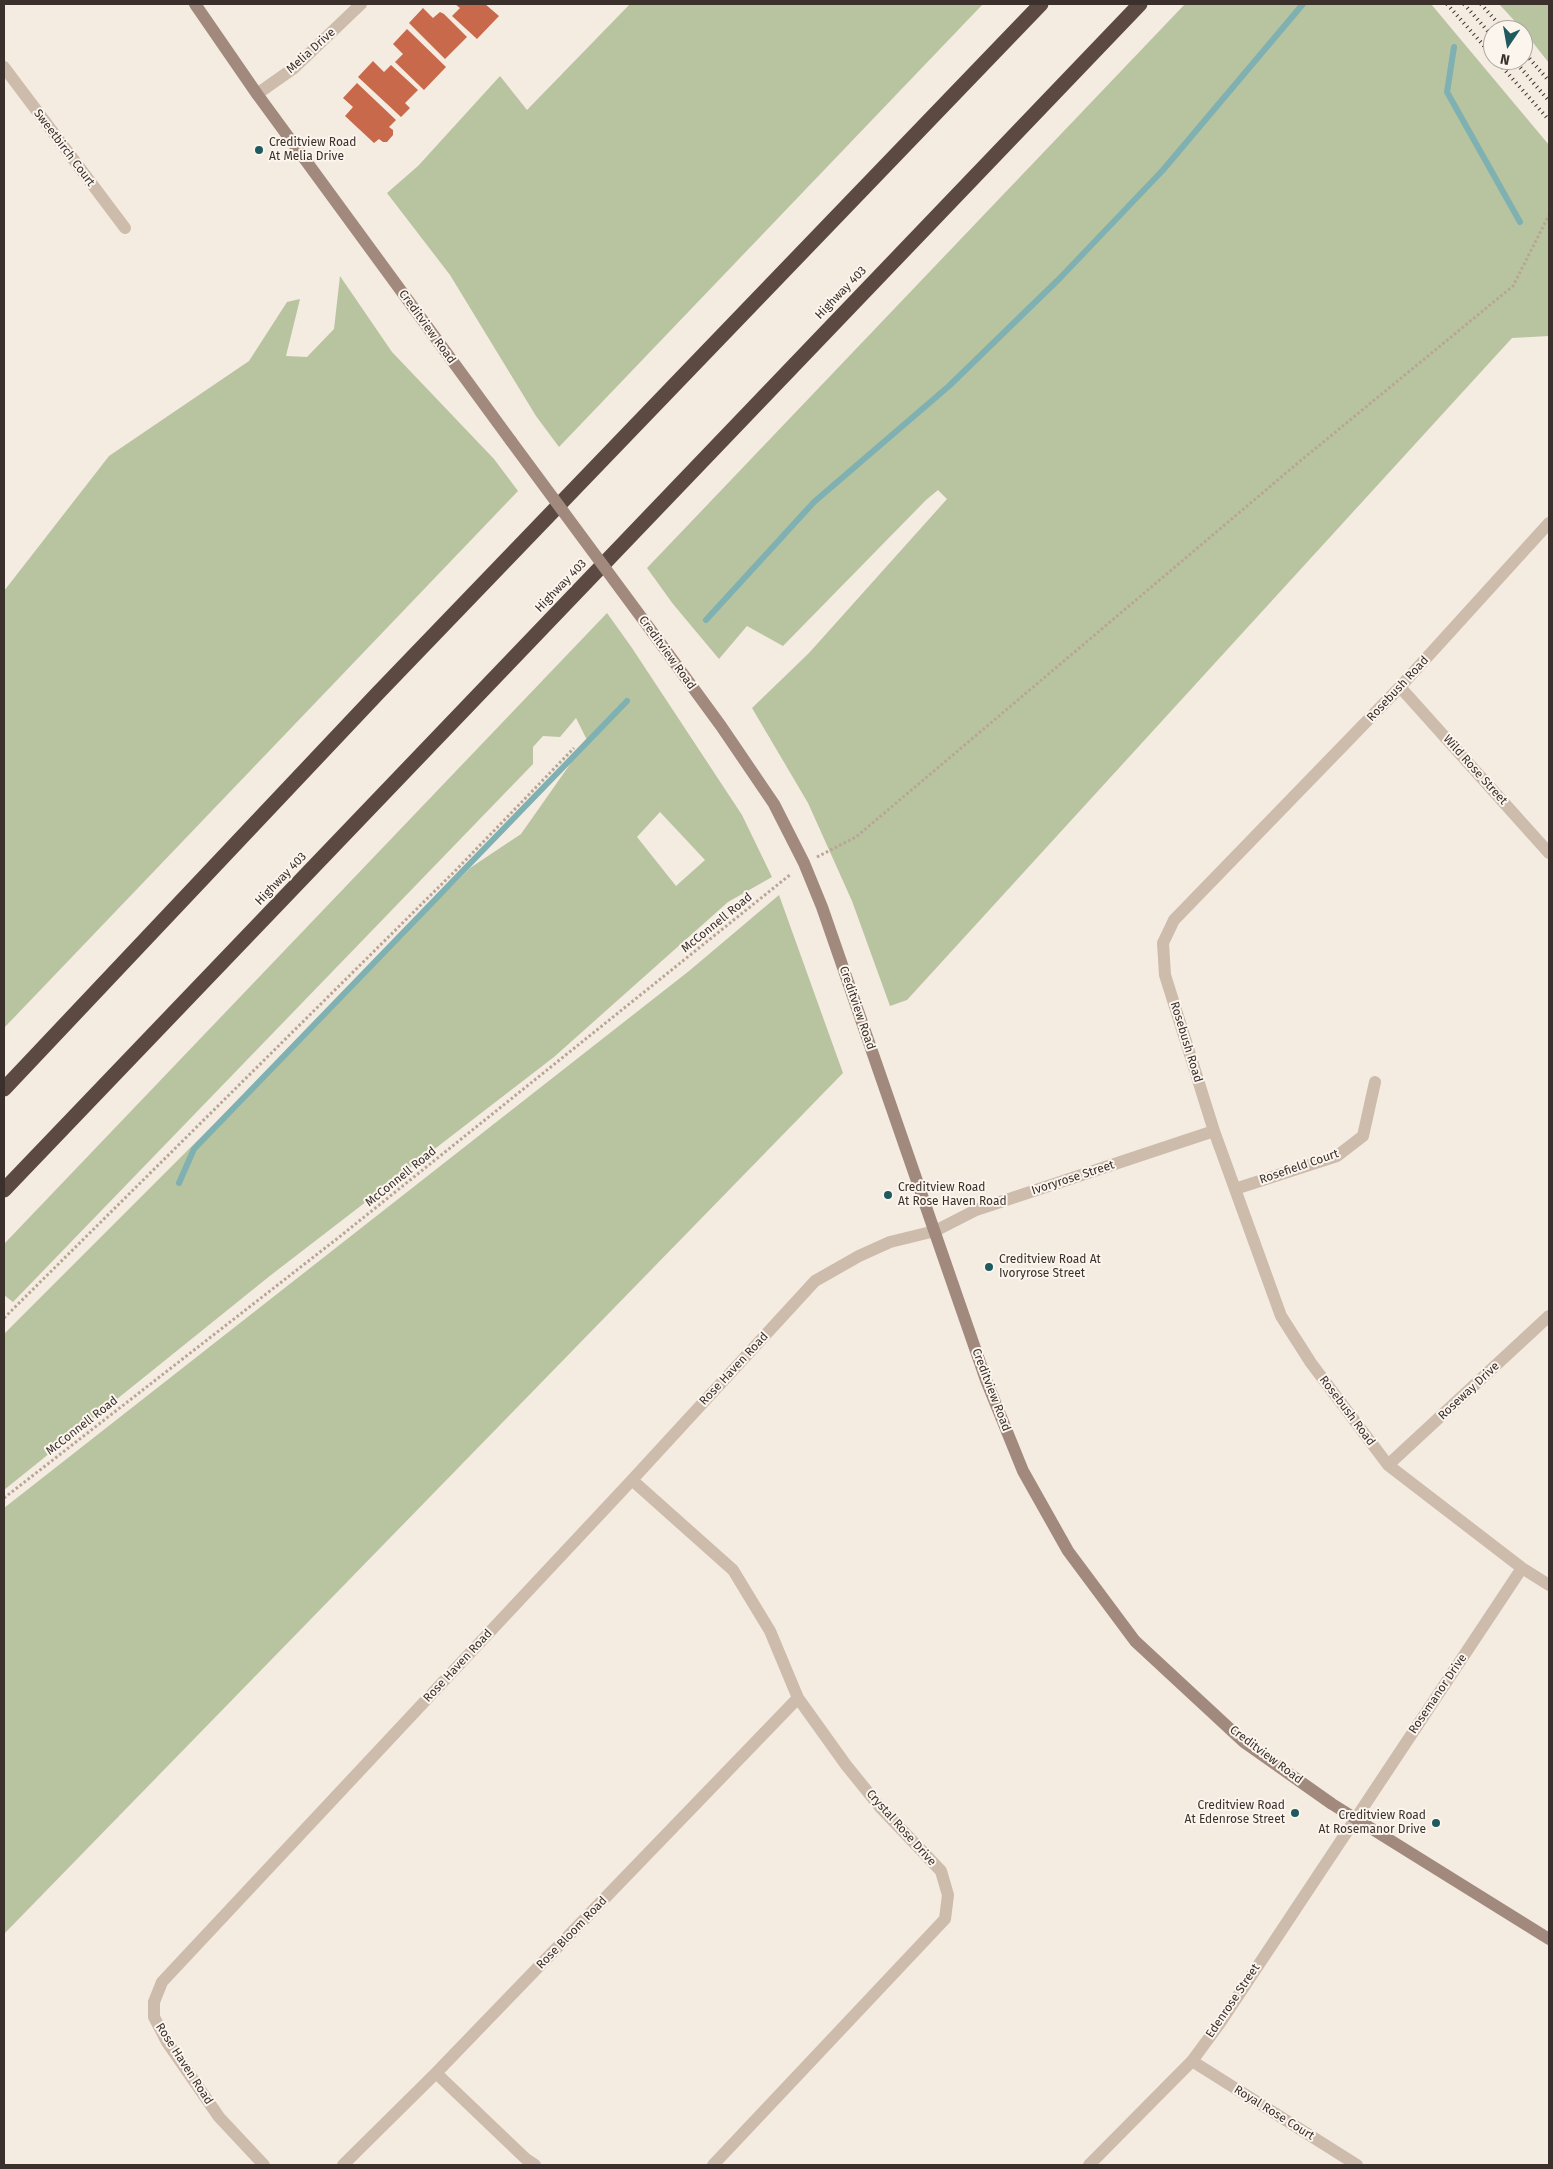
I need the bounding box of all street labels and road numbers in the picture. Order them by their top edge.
street label: Melia Drive [284,25,338,77]
street label: Sweetbirch Court [30,107,98,189]
street label: Highway 403 [812,264,870,322]
street label: Creditview Road [395,287,459,367]
street label: Highway 403 [532,557,590,615]
street label: Creditview Road [635,613,699,693]
street label: Rosebush Road [1364,653,1432,725]
street label: Wild Rose Street [1440,732,1510,808]
street label: Highway 403 [252,850,310,908]
street label: McConnell Road [679,890,755,956]
street label: Creditview Road [836,964,878,1052]
street label: Rosebush Road [1167,1000,1205,1084]
street label: McConnell Road [363,1144,439,1210]
street label: Rosefield Court [1257,1147,1341,1187]
street label: Ivoryrose Street [1030,1158,1116,1198]
street label: Rose Haven Road [697,1330,771,1408]
street label: Creditview Road [969,1347,1013,1433]
street label: Roseway Drive [1435,1359,1503,1423]
street label: Rosebush Road [1316,1373,1378,1449]
street label: McConnell Road [43,1394,121,1458]
street label: Rose Haven Road [421,1627,495,1705]
street label: Rosemanor Drive [1406,1651,1470,1737]
street label: Creditview Road [1227,1723,1305,1787]
street label: Crystal Rose Drive [863,1787,939,1869]
street label: Rose Bloom Road [534,1894,610,1972]
street label: Edenrose Street [1203,1961,1263,2041]
street label: Rose Haven Road [152,2021,216,2107]
street label: Royal Rose Court [1231,2083,1317,2143]

